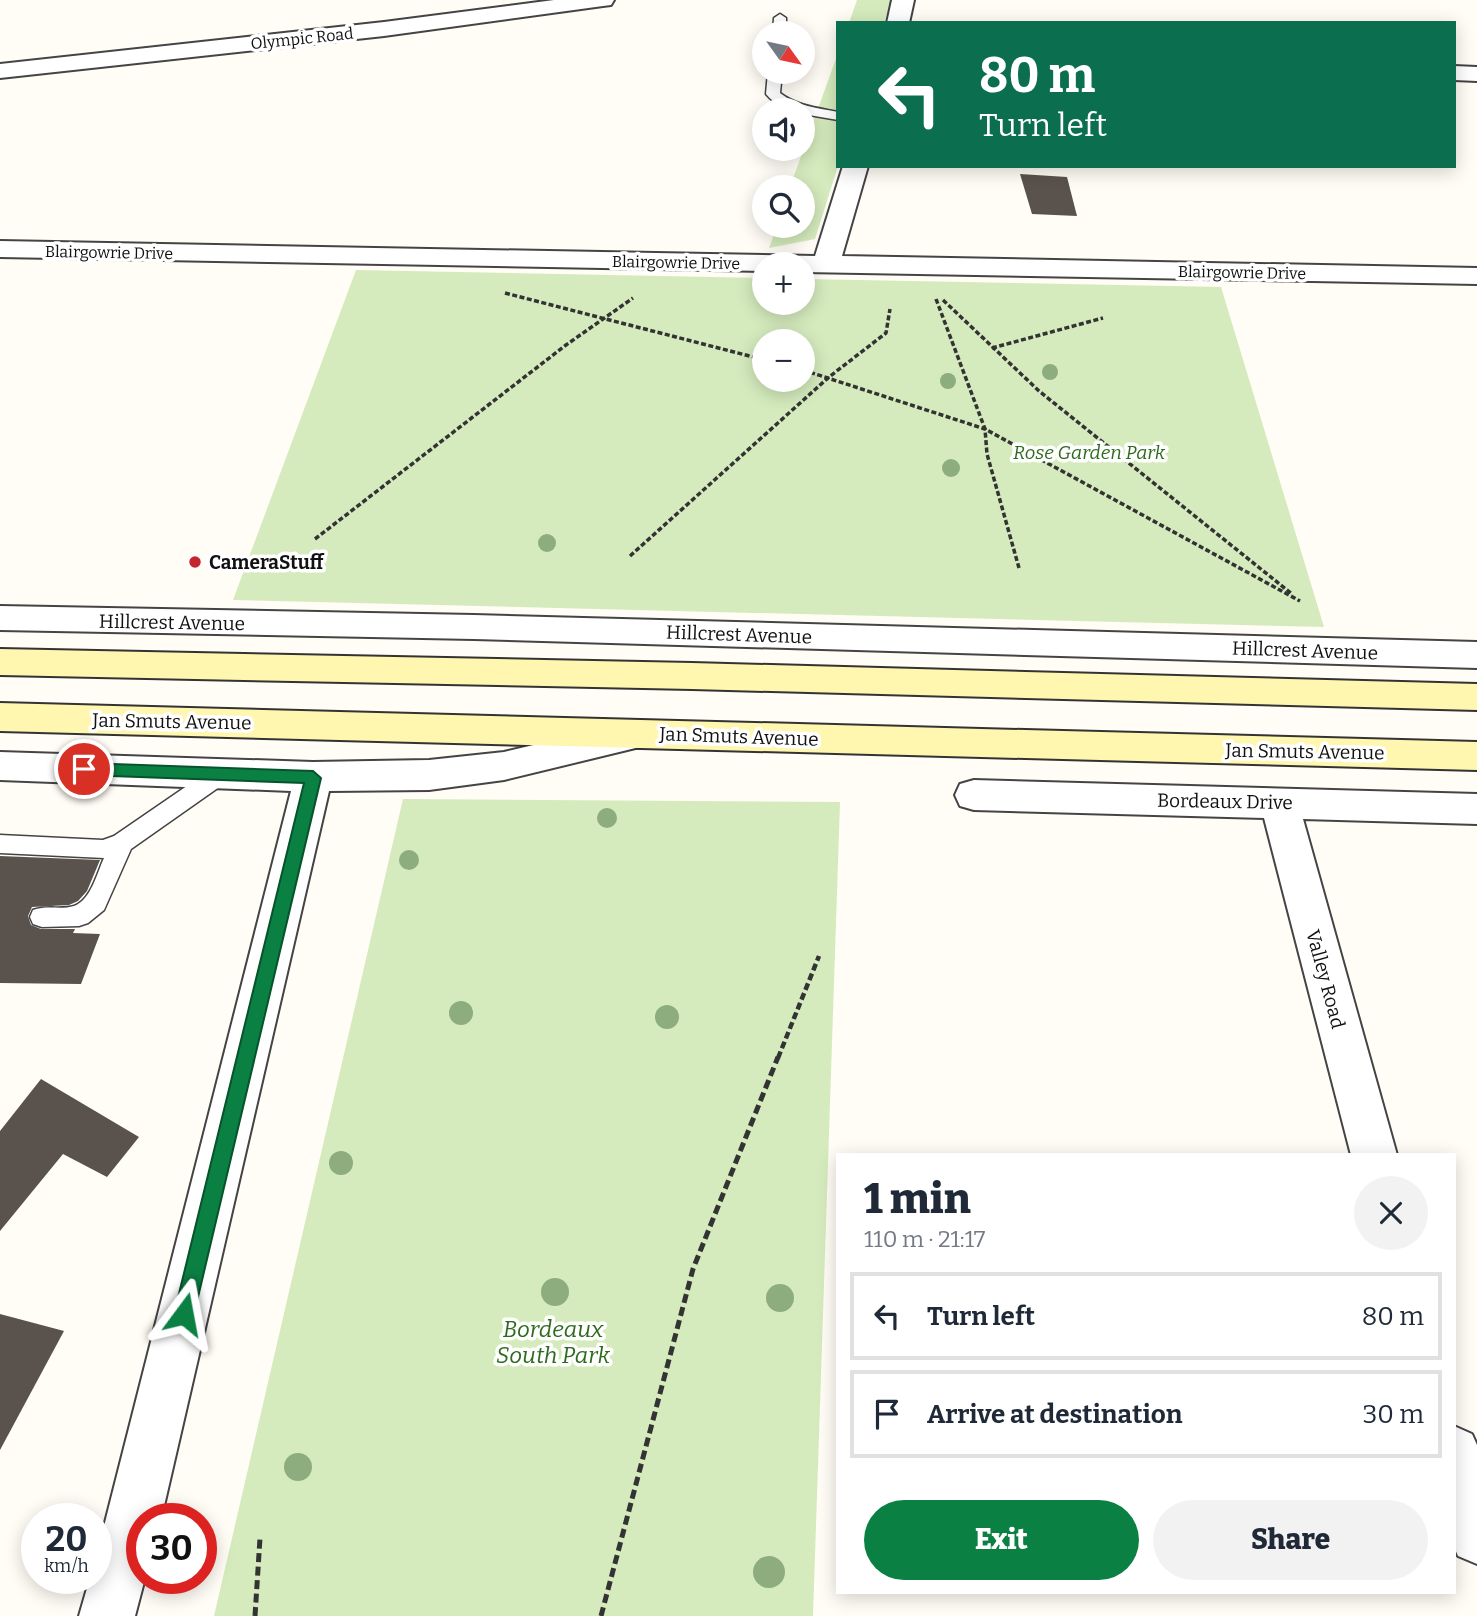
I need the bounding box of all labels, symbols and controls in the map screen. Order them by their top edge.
north arrow [752,21,816,84]
map controls [752,21,815,392]
street label: Olympic Road [250,24,355,53]
text: 80 m [979,46,1095,105]
icon: left [864,49,955,140]
button: sound [752,98,815,161]
text: Turn left [979,106,1107,144]
button: search [752,175,815,238]
street label: Blairgowrie Drive [45,242,173,263]
street label: Blairgowrie Drive [612,252,740,273]
button: + [752,252,815,315]
street label: Blairgowrie Drive [1178,262,1306,283]
button: − [752,329,815,392]
park label: Rose Garden Park [1013,441,1166,464]
place label: CameraStuff [209,551,325,574]
marker: CameraStuff [187,554,203,570]
street label: Hillcrest Avenue [99,610,245,635]
street label: Hillcrest Avenue [666,620,812,649]
street label: Hillcrest Avenue [1232,636,1378,665]
street label: Jan Smuts Avenue [91,709,252,734]
street label: Jan Smuts Avenue [658,722,819,751]
pin [54,739,114,799]
street label: Jan Smuts Avenue [1224,739,1385,764]
icon: arrive [65,750,103,788]
street label: Bordeaux Drive [1157,789,1293,814]
street label: Valley Road [1301,927,1350,1031]
text: 1 min [864,1174,971,1224]
button: close [1354,1176,1428,1250]
text: 110 m · 21:17 [864,1225,985,1253]
position arrow [147,1277,221,1351]
icon: left [868,1297,906,1335]
text: Turn left [927,1301,1035,1332]
text: 80 m [1362,1301,1424,1332]
park label: Bordeaux South Park [496,1315,610,1369]
icon: arrive [868,1395,906,1433]
text: Arrive at destination [927,1399,1182,1430]
text: 30 m [1363,1399,1424,1430]
button: Exit [864,1500,1139,1580]
button: Share [1153,1500,1428,1580]
speed limit sign: 30 [126,1503,217,1594]
text: 20 [46,1518,87,1560]
text: km/h [44,1555,89,1577]

